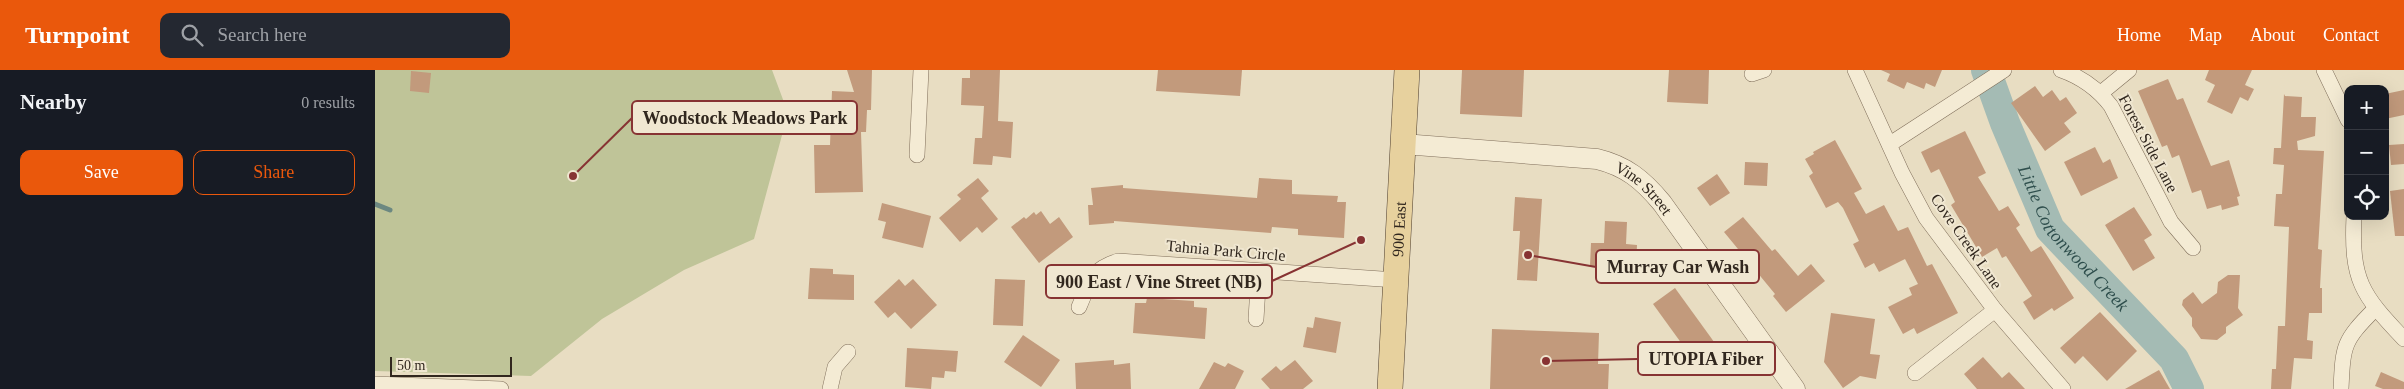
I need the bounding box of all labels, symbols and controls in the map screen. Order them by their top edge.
search box [160,13,510,58]
icon: search [178,21,206,49]
text: Turnpoint [25,22,130,48]
text: Search here [218,24,307,45]
text: Home [2117,25,2161,45]
text: Map [2189,25,2222,45]
text: About [2250,25,2295,45]
text: Contact [2323,25,2379,45]
map controls [2344,85,2389,220]
button: + [2344,85,2389,130]
text: Nearby [20,90,87,114]
street label: Forest Side Lane [2116,91,2182,195]
text: 0 results [301,94,355,111]
callout: Woodstock Meadows Park [632,101,857,134]
text: Woodstock Meadows Park [642,108,848,128]
button: − [2344,130,2389,175]
button: Save [20,150,183,195]
button: Share [193,150,355,195]
street label: Vine Street [1613,158,1676,219]
water label: Little Cottonwood Creek [2014,161,2133,316]
button: locate [2344,175,2389,220]
street label: Cove Creek Lane [1928,191,2006,292]
street label: 900 East [1389,201,1409,257]
street label: Tahnia Park Circle [1166,237,1286,264]
callout: Murray Car Wash [1596,250,1759,283]
text: Murray Car Wash [1607,257,1749,277]
callout: 900 East / Vine Street (NB) [1046,265,1272,298]
text: 900 East / Vine Street (NB) [1056,272,1262,293]
callout: UTOPIA Fiber [1638,342,1775,375]
text: UTOPIA Fiber [1648,349,1764,369]
scale bar [390,354,513,377]
text: 50 m [397,358,425,373]

